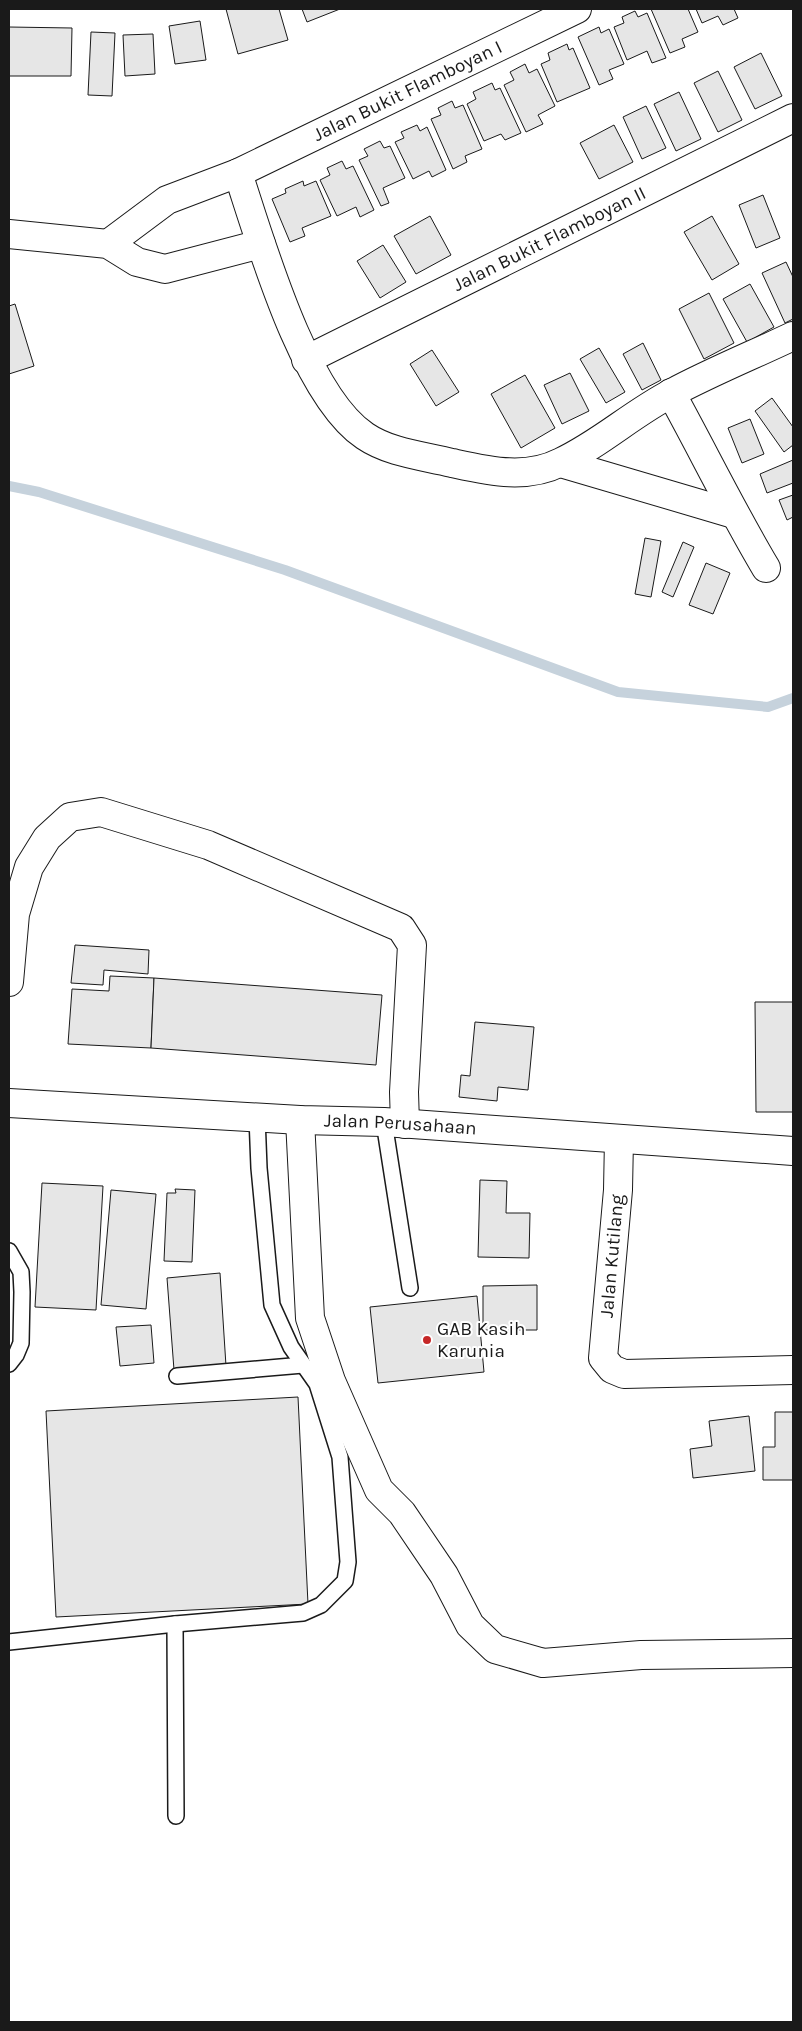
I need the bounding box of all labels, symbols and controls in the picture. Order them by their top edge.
street label: Jalan Bukit Flamboyan I [310,36,506,146]
street label: Jalan Bukit Flamboyan II [450,182,650,296]
street label: Jalan Perusahaan [324,1110,478,1140]
street label: Jalan Kutilang [596,1193,628,1319]
place label: GAB Kasih Karunia [437,1318,526,1362]
marker: GAB Kasih Karunia [421,1334,433,1346]

